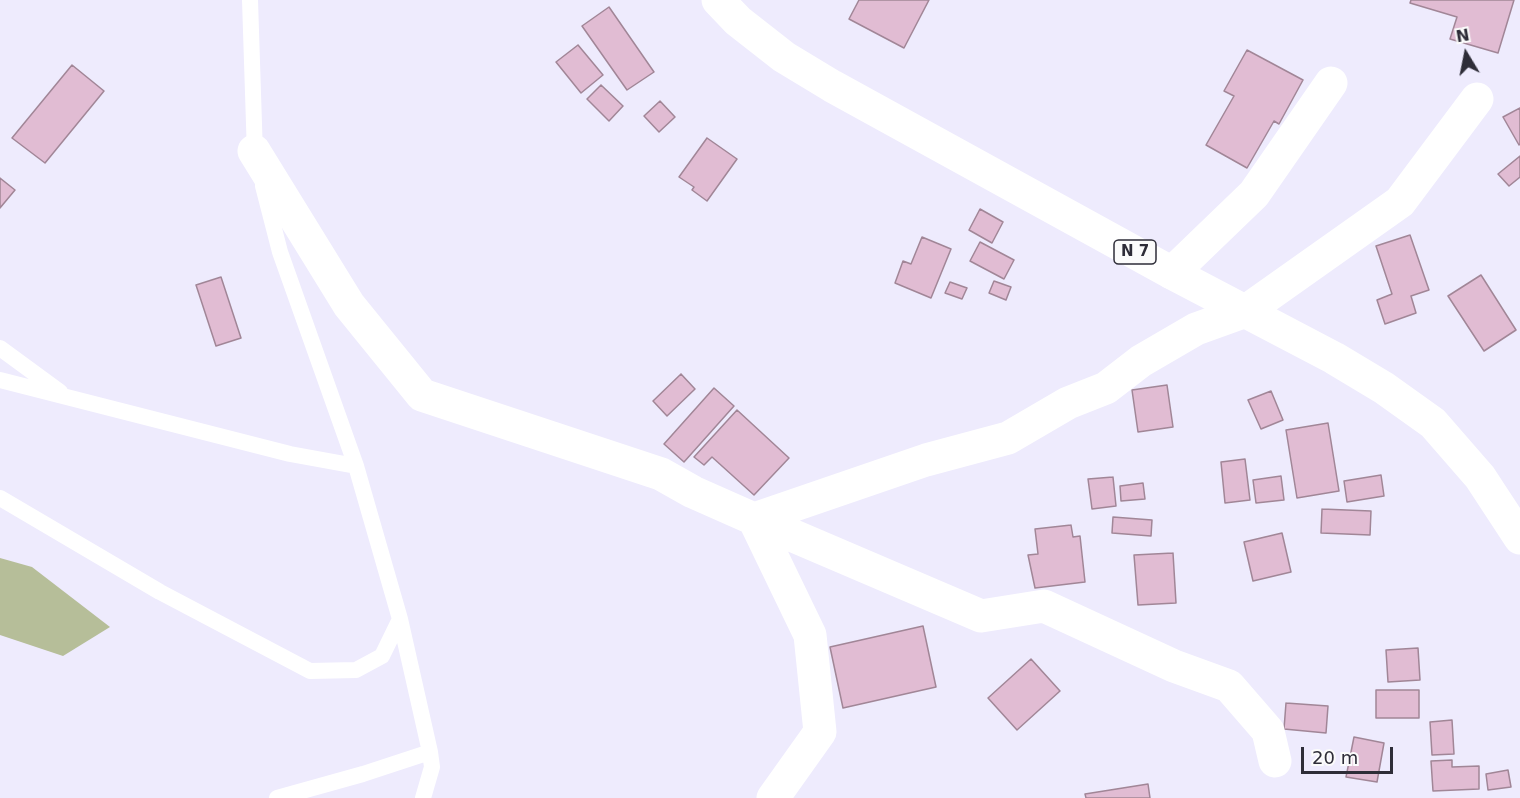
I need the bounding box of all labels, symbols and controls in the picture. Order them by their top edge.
north arrow [1436,24,1496,84]
text: N [1455,25,1471,46]
road number: N 7 [1114,240,1156,264]
scale bar [1304,735,1396,773]
text: 20 m [1312,747,1358,768]

